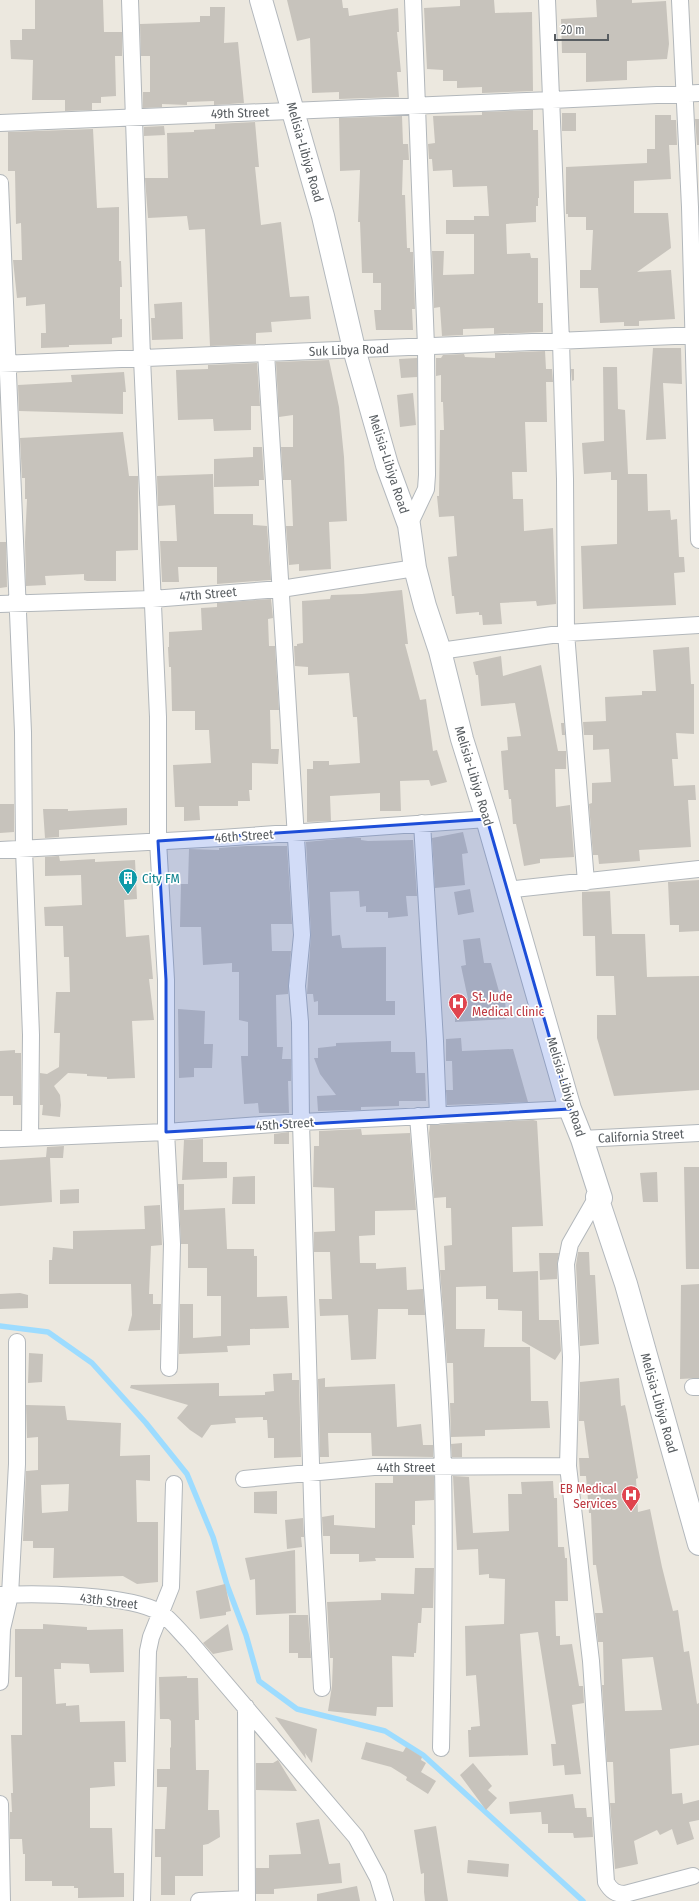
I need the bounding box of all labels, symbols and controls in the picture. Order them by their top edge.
scale bar [555,16,608,42]
text: 20 m [561,23,585,37]
street label: Melisia-Libiya Road [284,100,326,204]
street label: 49th Street [210,104,270,122]
street label: Suk Libya Road [309,341,389,359]
street label: Melisia-Libiya Road [366,412,412,516]
street label: 47th Street [179,584,238,604]
street label: Melisia-Libiya Road [452,724,496,828]
street label: 46th Street [214,826,275,846]
building icon: City FM [117,867,139,895]
place label: City FM [142,871,180,886]
place label: St. Jude Medical clinic [472,989,544,1019]
hospital icon: St. Jude Medical clinic [447,992,469,1020]
street label: Melisia-Libiya Road [544,1035,588,1139]
street label: 45th Street [255,1114,315,1134]
street label: California Street [598,1126,685,1146]
street label: Melisia-Libiya Road [638,1351,680,1455]
street label: 44th Street [377,1460,436,1475]
place label: EB Medical Services [560,1481,618,1511]
hospital icon: EB Medical Services [620,1484,642,1512]
street label: 43th Street [79,1590,139,1612]

